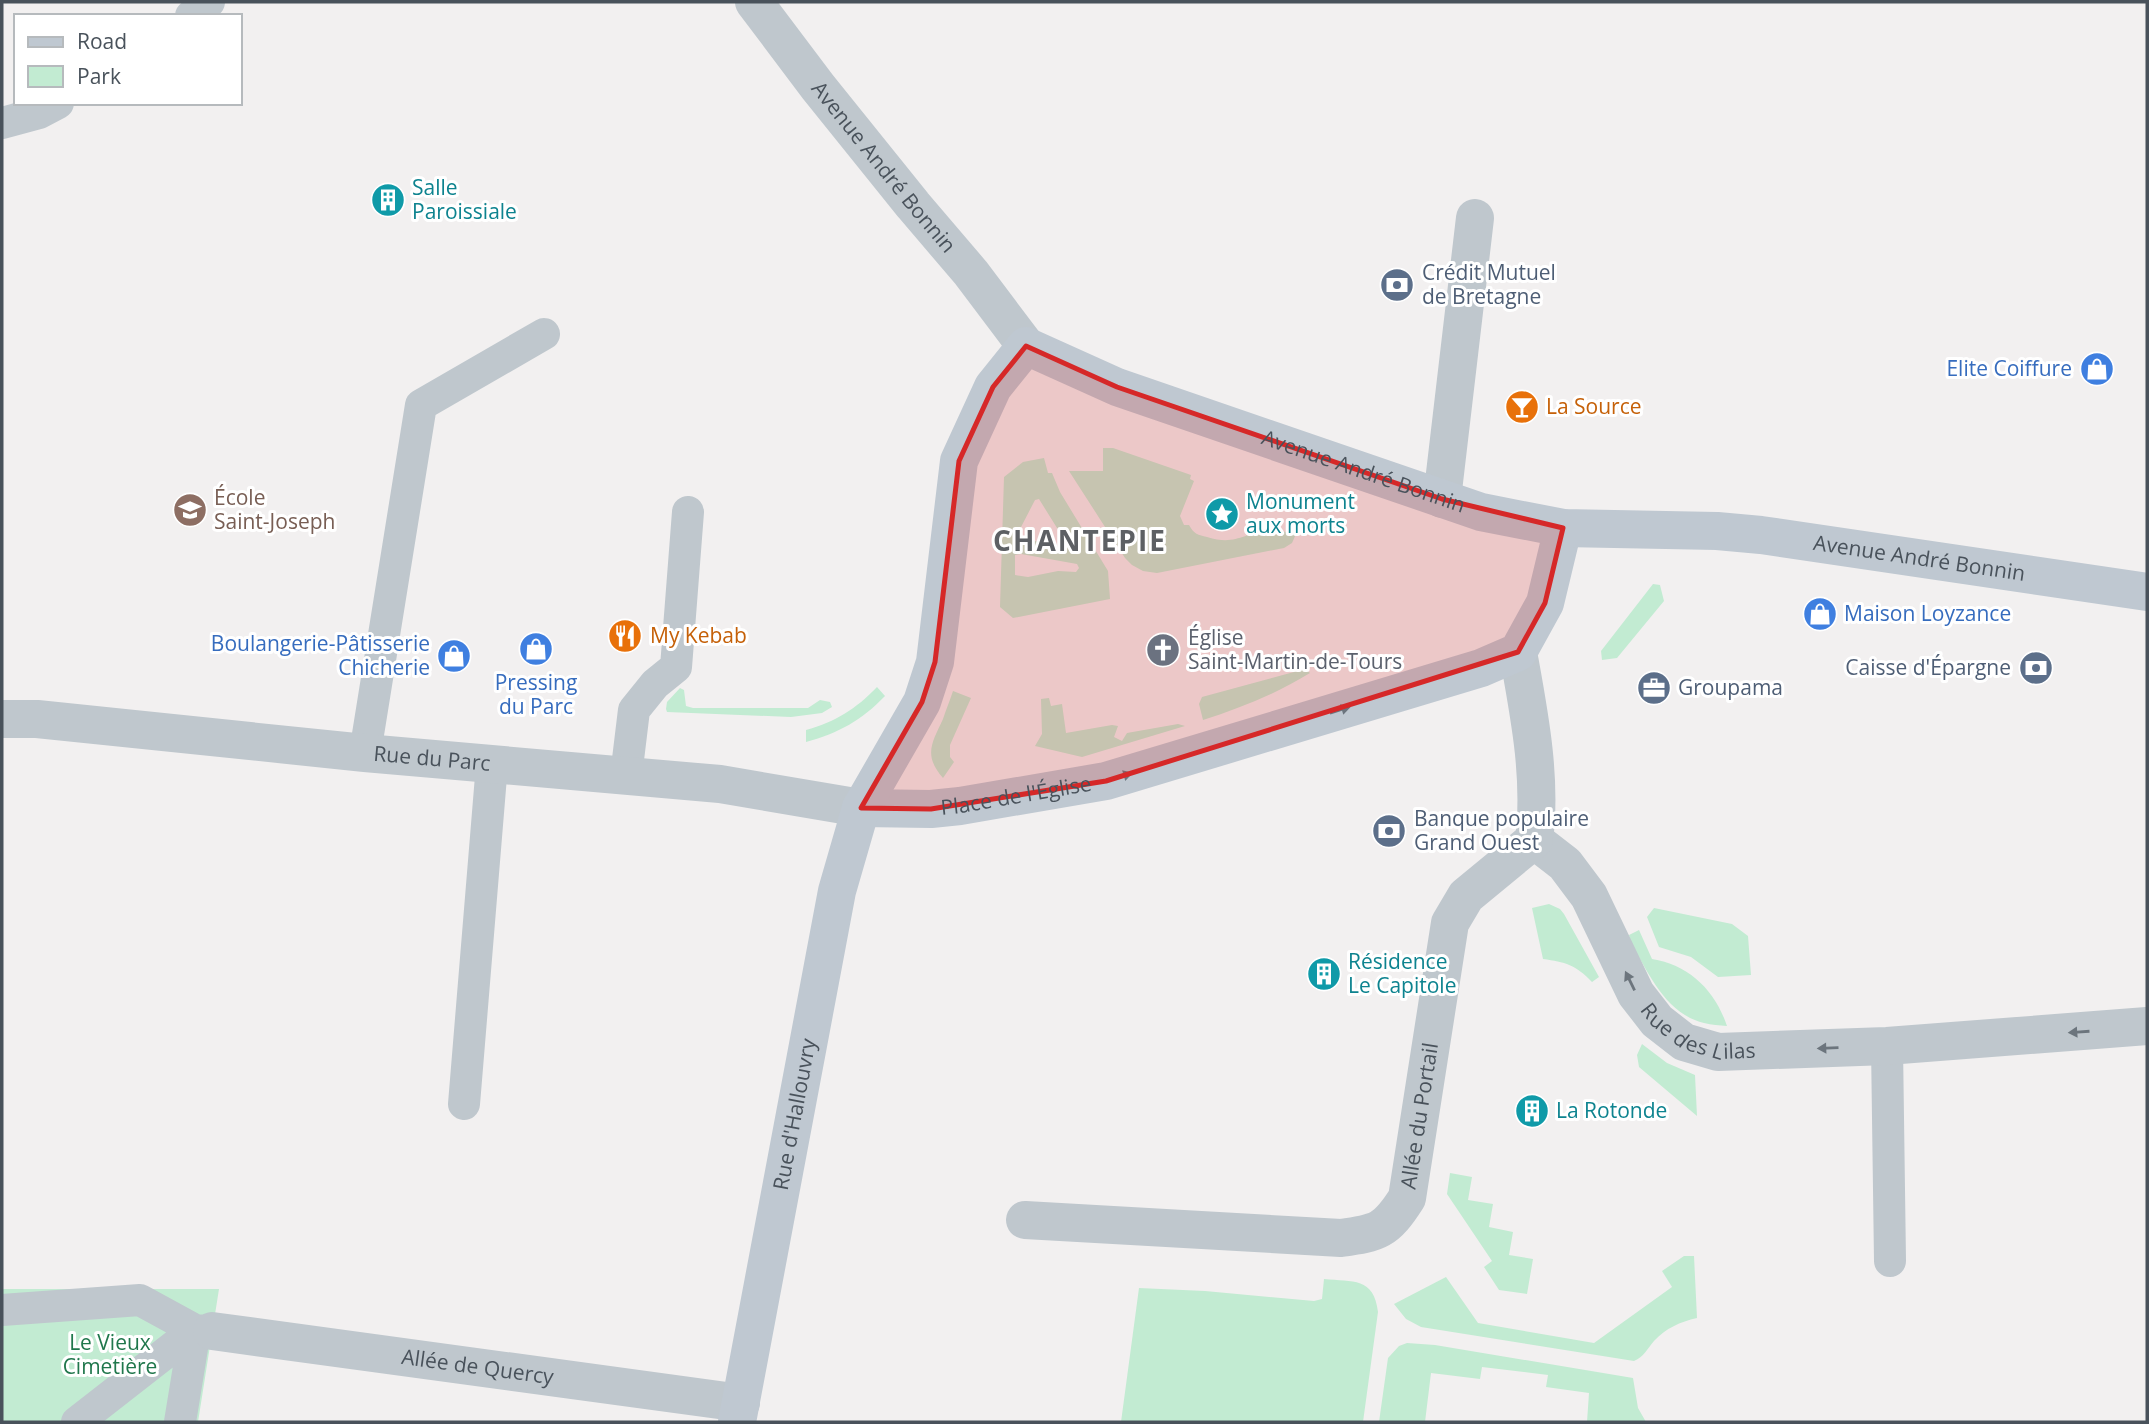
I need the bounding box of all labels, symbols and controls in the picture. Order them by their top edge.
legend [14,14,242,105]
text: Road [77,27,127,55]
text: Park [77,62,121,90]
street label: Avenue André Bonnin [806,75,963,258]
place label: Salle Paroissiale [412,173,517,225]
building icon: Salle Paroissiale [369,181,407,219]
place label: Crédit Mutuel de Bretagne [1422,258,1556,310]
bank icon: Crédit Mutuel de Bretagne [1378,266,1416,304]
shop icon: Elite Coiffure [2078,350,2116,388]
place label: Elite Coiffure [1946,354,2072,382]
bar icon: La Source [1503,388,1541,426]
place label: La Source [1546,392,1642,420]
street label: Avenue André Bonnin [1258,423,1469,519]
place label: École Saint-Joseph [214,483,335,535]
place label: Monument aux morts [1246,487,1355,539]
school or university icon: École Saint-Joseph [171,491,209,529]
place icon: Monument aux morts [1203,495,1241,533]
district label: CHANTEPIE [993,521,1167,559]
street label: Avenue André Bonnin [1812,528,2027,587]
shop icon: Maison Loyzance [1801,595,1839,633]
place label: Maison Loyzance [1844,599,2011,627]
restaurant icon: My Kebab [606,617,644,655]
place label: My Kebab [650,621,747,649]
place label: Église Saint-Martin-de-Tours [1188,623,1402,675]
place label: Boulangerie-Pâtisserie Chicherie [211,629,430,681]
shop icon: Pressing du Parc [517,630,555,668]
church icon: Église Saint-Martin-de-Tours [1144,631,1182,669]
shop icon: Boulangerie-Pâtisserie Chicherie [435,637,473,675]
bank icon: Caisse d'Épargne [2017,649,2055,687]
place label: Caisse d'Épargne [1845,653,2011,681]
place label: Pressing du Parc [495,668,577,720]
office icon: Groupama [1635,669,1673,707]
place label: Groupama [1678,673,1783,701]
one-way arrow [1329,705,1350,715]
street label: Rue du Parc [372,739,492,777]
street label: Place de l'Église [939,769,1093,821]
one-way arrow [1111,770,1133,781]
place label: Banque populaire Grand Ouest [1414,804,1589,856]
bank icon: Banque populaire Grand Ouest [1370,812,1408,850]
place label: Résidence Le Capitole [1348,947,1456,999]
building icon: Résidence Le Capitole [1305,955,1343,993]
one-way arrow [1625,971,1636,991]
street label: Rue des Lilas [1635,997,1756,1066]
one-way arrow [2068,1026,2090,1037]
street label: Rue d'Hallouvry [766,1036,822,1192]
street label: Allée du Portail [1394,1041,1444,1191]
one-way arrow [1817,1042,1839,1054]
building icon: La Rotonde [1513,1092,1551,1130]
place label: La Rotonde [1556,1096,1667,1124]
park label: Le Vieux Cimetière [63,1328,157,1380]
street label: Allée de Quercy [400,1342,556,1390]

